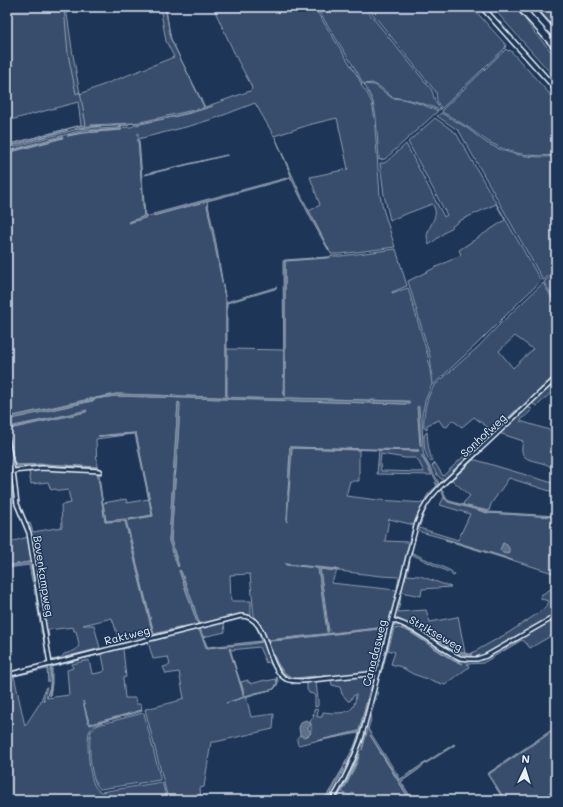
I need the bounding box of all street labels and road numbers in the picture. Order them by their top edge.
street label: Sonhofweg [457,410,509,460]
street label: Bovenkampweg [30,534,58,618]
street label: Strikseweg [406,612,466,654]
street label: Canadasweg [358,618,390,688]
street label: Raktweg [103,622,151,648]

